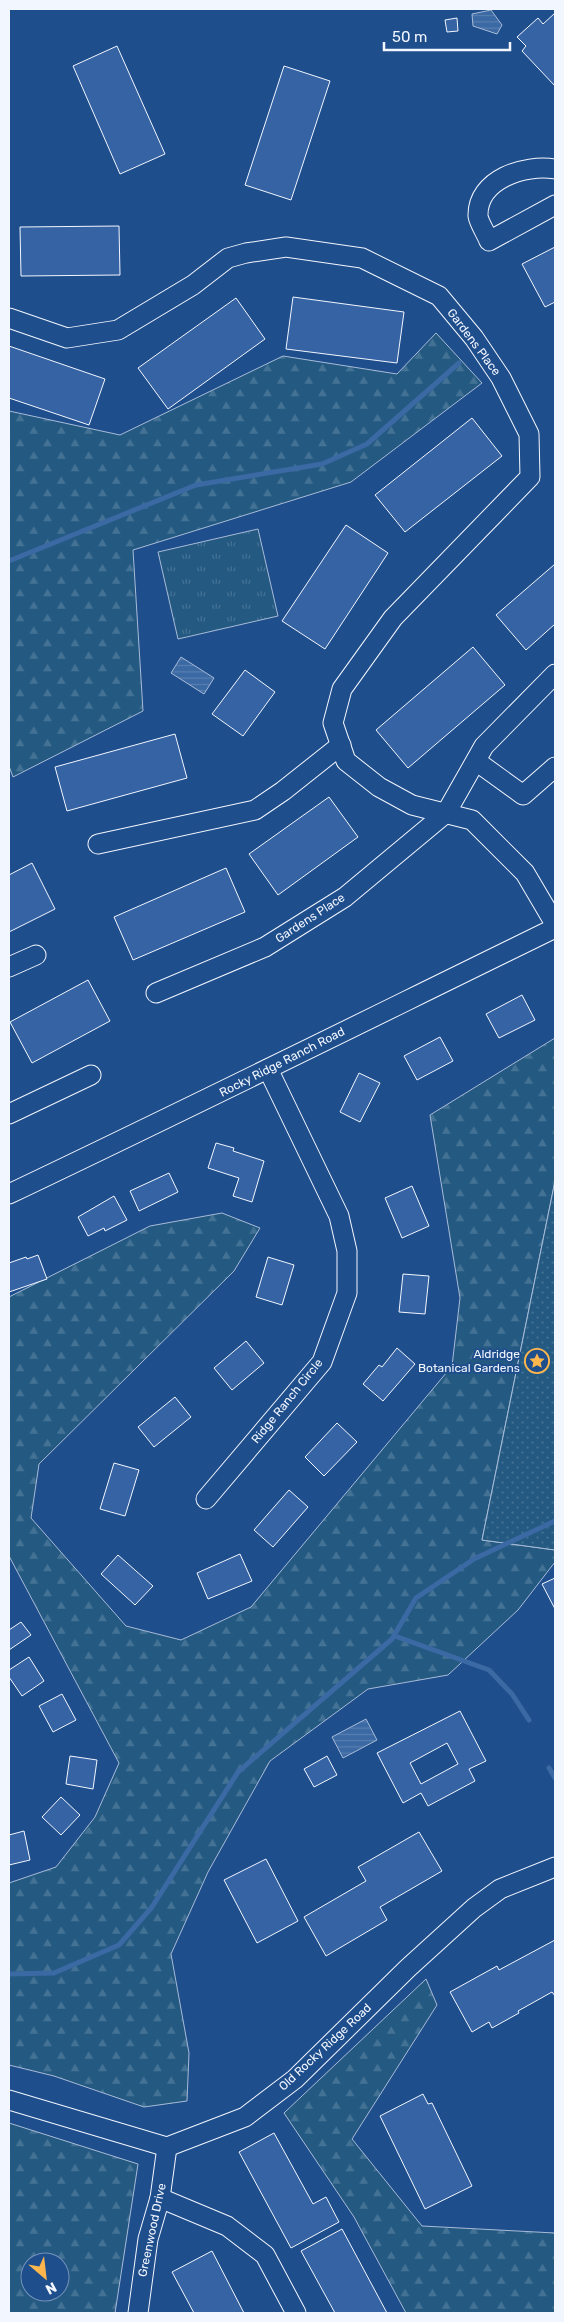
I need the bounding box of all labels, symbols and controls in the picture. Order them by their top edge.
scale bar [384,20,510,52]
text: 50 m [392,28,427,46]
street label: Gardens Place [444,306,504,378]
street label: Gardens Place [273,890,348,946]
street label: Rocky Ridge Ranch Road [217,1024,347,1100]
place label: Aldridge Botanical Gardens [418,1347,520,1375]
place icon: Aldridge Botanical Gardens [524,1348,550,1374]
street label: Ridge Ranch Circle [249,1356,326,1446]
street label: Old Rocky Ridge Road [276,2001,374,2093]
street label: Greenwood Drive [135,2182,169,2278]
north arrow [20,2252,70,2302]
text: N [42,2278,59,2298]

